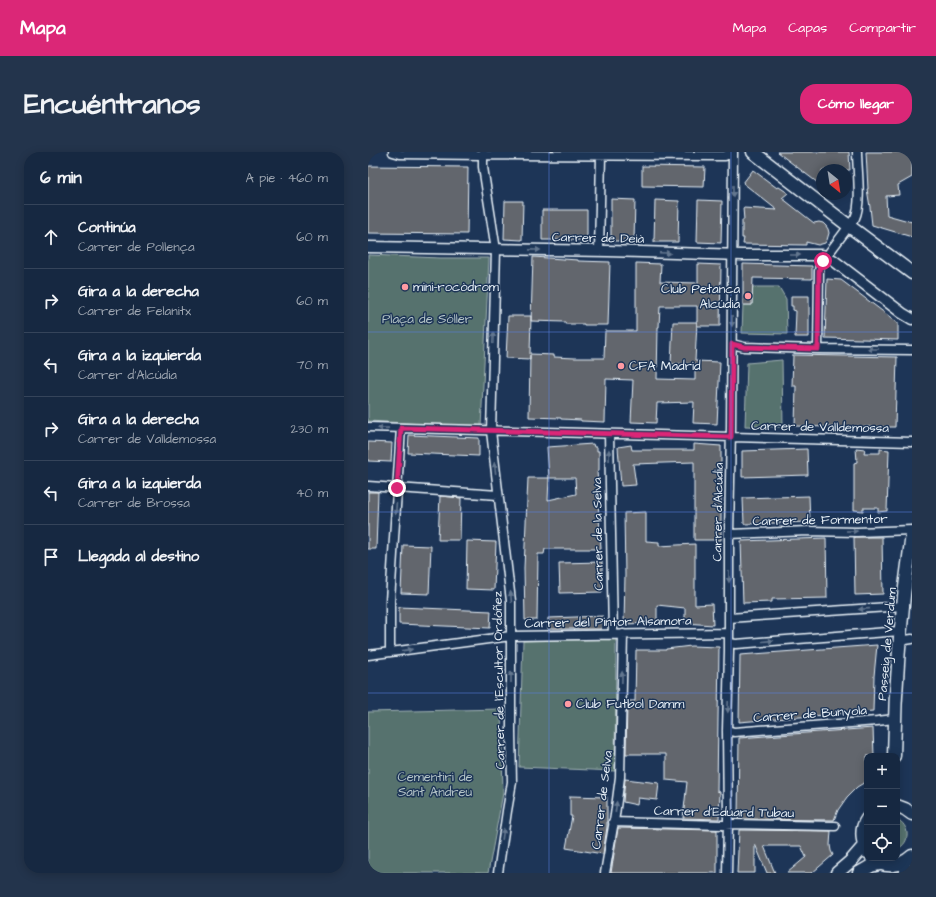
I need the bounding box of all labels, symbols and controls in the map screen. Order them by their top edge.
text: Mapa [20,15,66,42]
text: Mapa [733,18,766,38]
text: Capas [788,18,827,38]
text: Compartir [849,18,916,38]
button: Cómo llegar [800,84,912,124]
text: Encuéntranos [24,85,200,124]
north arrow [816,164,852,200]
text: 6 min [40,166,82,190]
text: A pie · 460 m [245,169,328,187]
one-way arrow [730,185,736,198]
text: Continúa [78,217,136,238]
icon: ahead [40,226,62,248]
text: 60 m [296,228,328,246]
street label: Carrer de Deià [552,228,645,248]
text: Carrer de Pollença [78,238,195,256]
one-way arrow [529,247,542,253]
one-way arrow [659,249,671,256]
one-way arrow [789,252,802,258]
route start [814,252,832,270]
place label: mini-rocòdrom [413,278,500,296]
place label: Club Petanca Alcúdia [661,280,740,313]
text: Gira a la derecha [78,281,199,302]
marker: mini-rocòdrom [400,282,410,292]
icon: right [40,290,62,312]
marker: Club Petanca Alcúdia [743,291,753,301]
text: 60 m [296,292,328,310]
text: Carrer de Felanitx [78,302,191,320]
park label: Plaça de Sóller [382,310,472,328]
one-way arrow [729,315,735,328]
one-way arrow [490,332,497,344]
text: Gira a la izquierda [78,345,201,366]
one-way arrow [866,346,879,352]
icon: left [40,354,62,376]
text: 70 m [296,356,328,374]
place label: CFA Madrid [629,357,701,375]
marker: CFA Madrid [616,361,626,371]
text: Carrer d'Alcúdia [78,366,177,384]
text: Gira a la derecha [78,409,199,430]
street label: Carrer de Valldemossa [751,417,890,437]
icon: right [40,418,62,440]
text: 230 m [290,420,328,438]
one-way arrow [376,425,389,431]
text: Carrer de Valldemossa [78,430,216,448]
one-way arrow [606,448,612,461]
one-way arrow [492,462,498,474]
street label: Carrer d'Alcúdia [708,462,728,562]
text: Gira a la izquierda [78,473,201,494]
street label: Carrer de la Selva [588,477,608,591]
route end [388,479,406,497]
icon: left [40,482,62,504]
text: 40 m [296,484,328,502]
text: Carrer de Brossa [78,494,190,512]
one-way arrow [392,503,399,515]
street label: Carrer de Formentor [752,510,888,530]
one-way arrow [846,528,859,534]
icon: arrive [40,546,62,568]
text: Llegada al destino [78,546,199,567]
one-way arrow [726,571,732,584]
street label: Passeig de Verdum [873,586,902,701]
street label: Carrer de l'Escultor Ordóñez [488,590,510,769]
one-way arrow [507,591,514,603]
one-way arrow [858,606,870,613]
street label: Carrer del Pintor Alsamora [524,612,692,632]
one-way arrow [762,638,774,645]
one-way arrow [401,647,413,653]
one-way arrow [508,670,514,683]
one-way arrow [619,670,625,683]
place label: Club Futbol Damm [576,695,685,713]
marker: Club Futbol Damm [563,699,573,709]
one-way arrow [725,701,731,714]
street label: Carrer de Bunyola [753,701,868,728]
street label: Carrer de Selva [587,749,617,850]
map controls [864,753,900,861]
button: + [864,753,900,789]
park label: Cementiri de Sant Andreu [397,768,473,801]
button: − [864,789,900,825]
one-way arrow [613,801,619,813]
street label: Carrer d'Eduard Tubau [654,802,795,822]
button: locate [864,825,900,861]
one-way arrow [500,828,506,840]

